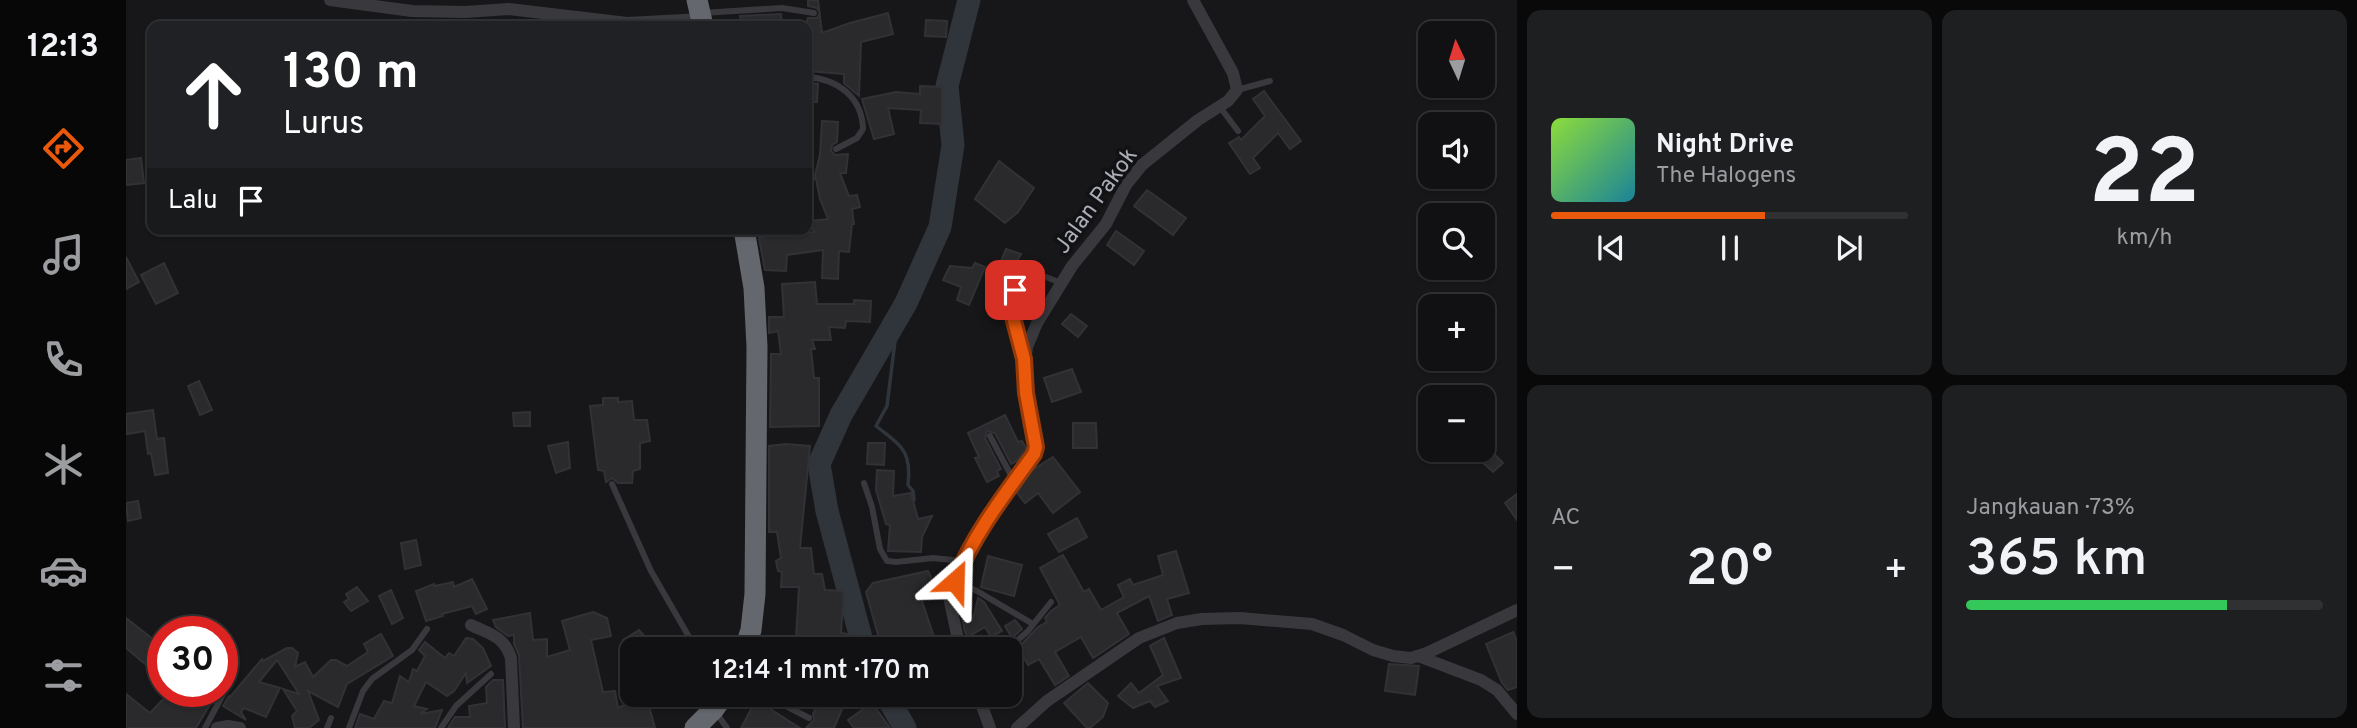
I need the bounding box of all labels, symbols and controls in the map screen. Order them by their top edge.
north arrow [1418,21,1494,98]
map controls [1418,21,1495,462]
text: 12:13 [27,28,99,68]
text: 130 m [283,44,419,106]
icon: ahead [168,49,259,140]
text: Lurus [283,105,364,145]
button: sound [1418,112,1495,189]
text: 22 [2089,121,2200,236]
icon: directions [39,124,88,173]
text: Night Drive [1656,129,1794,162]
street label: Jalan Pakok [1049,143,1145,260]
text: The Halogens [1656,162,1796,191]
icon: arrive [232,182,270,220]
text: Lalu [168,185,218,218]
button: search [1418,203,1495,280]
text: km/h [2117,224,2172,253]
icon: previous [1592,229,1630,267]
icon: pause [1711,229,1749,267]
icon: next [1830,229,1868,267]
icon: music [39,230,88,279]
pin [985,260,1045,320]
icon: arrive [996,271,1034,309]
button: + [1418,294,1495,371]
icon: phone [39,335,88,384]
button: − [1418,385,1495,462]
icon: climate [39,440,88,489]
text: Jangkauan · 73% [1966,494,2135,523]
text: AC [1551,504,1580,533]
text: 365 km [1966,528,2147,594]
text: 20° [1686,538,1773,604]
position arrow [918,544,992,618]
icon: car [39,546,88,595]
text: − [1551,547,1576,596]
text: + [1883,547,1908,596]
speed limit sign: 30 [147,616,238,707]
icon: filters [39,651,88,700]
text: 12:14 · 1 mnt · 170 m [712,655,930,688]

